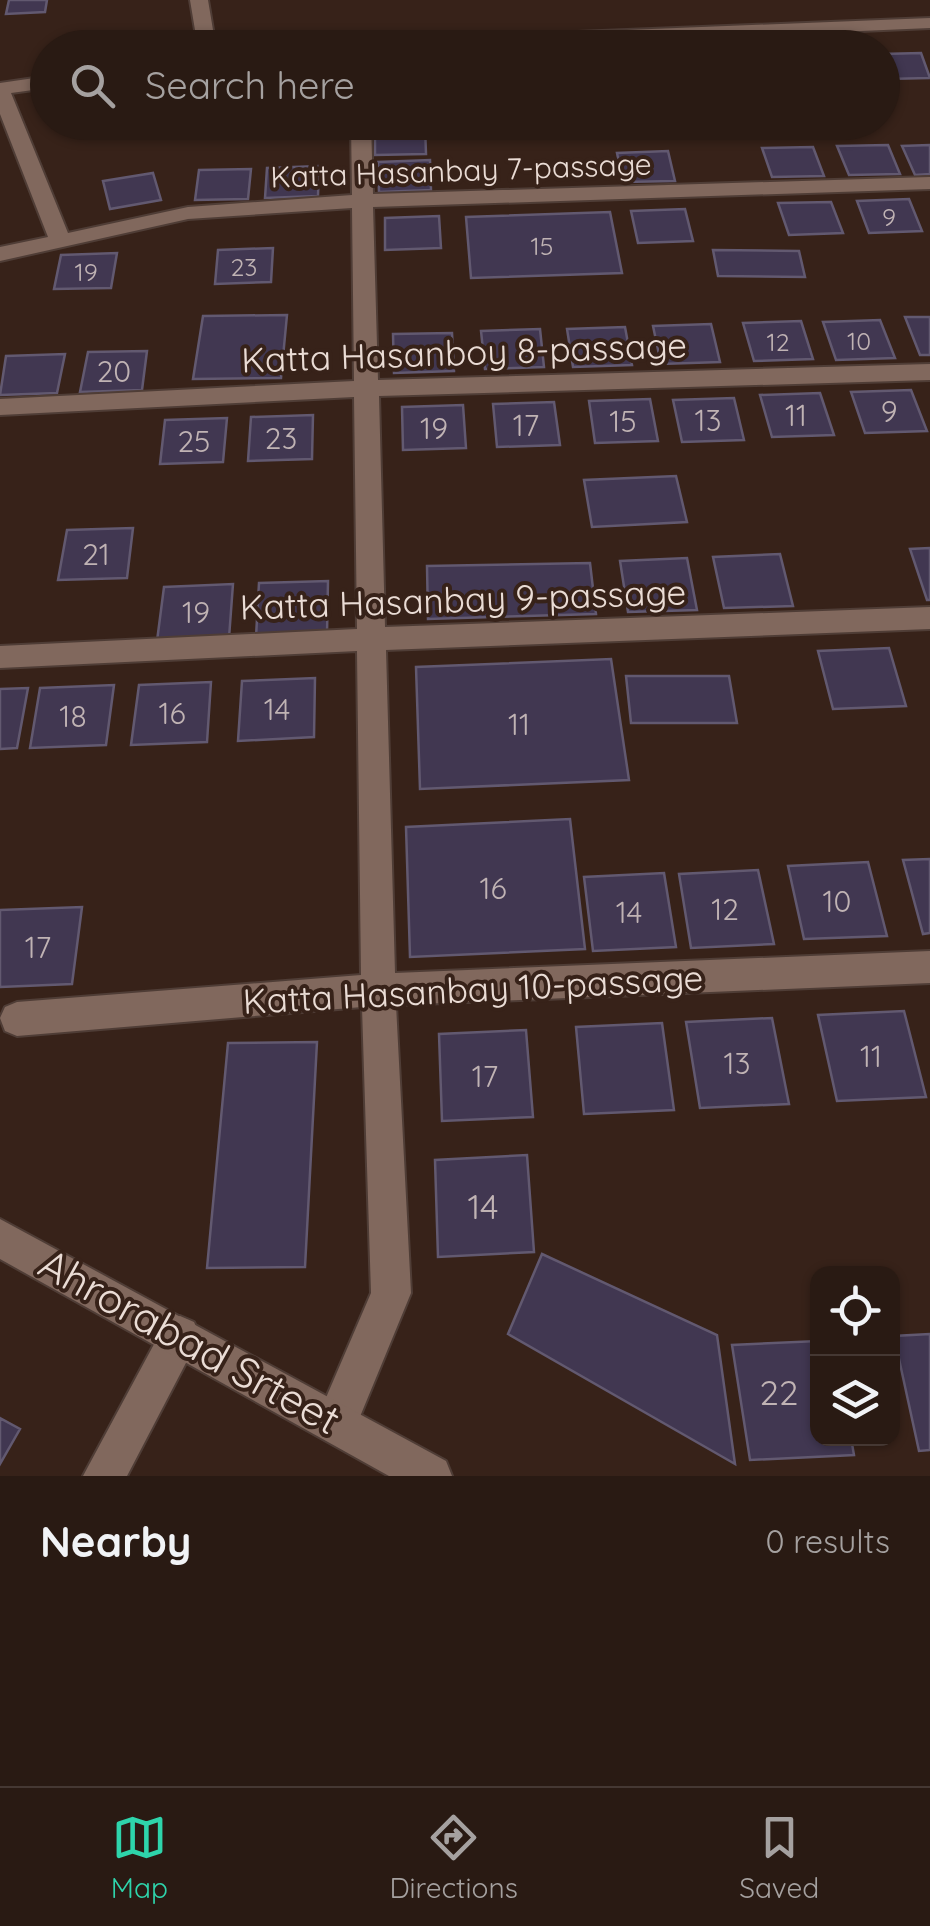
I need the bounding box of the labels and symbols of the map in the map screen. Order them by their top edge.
street label: Katta Hasanbay 7-passage [270,144,652,196]
house number: 9 [882,201,896,232]
house number: 15 [531,230,553,261]
house number: 23 [231,251,257,282]
house number: 19 [74,256,98,287]
street label: Katta Hasanboy 8-passage [240,322,688,382]
house number: 10 [847,325,871,356]
house number: 12 [766,326,790,357]
house number: 20 [97,352,131,390]
house number: 9 [881,392,897,430]
house number: 11 [785,396,807,434]
house number: 13 [695,401,721,439]
house number: 15 [609,402,637,440]
house number: 17 [513,406,539,444]
house number: 19 [420,409,448,447]
house number: 23 [265,419,297,457]
house number: 25 [178,422,210,460]
house number: 21 [82,535,110,573]
street label: Katta Hasanbay 9-passage [239,569,687,629]
house number: 19 [182,593,210,631]
house number: 14 [264,690,290,728]
house number: 16 [158,694,186,732]
house number: 18 [59,697,87,735]
house number: 11 [508,705,530,743]
house number: 16 [479,869,507,907]
house number: 10 [823,882,851,920]
house number: 12 [711,890,739,928]
house number: 14 [616,893,642,931]
house number: 17 [25,928,51,966]
street label: Katta Hasanbay 10-passage [242,955,704,1023]
house number: 11 [860,1037,882,1075]
house number: 13 [724,1044,750,1082]
house number: 17 [472,1057,498,1095]
house number: 14 [468,1184,498,1228]
street label: Ahrorabad Srteet [30,1236,350,1446]
house number: 22 [760,1370,798,1414]

